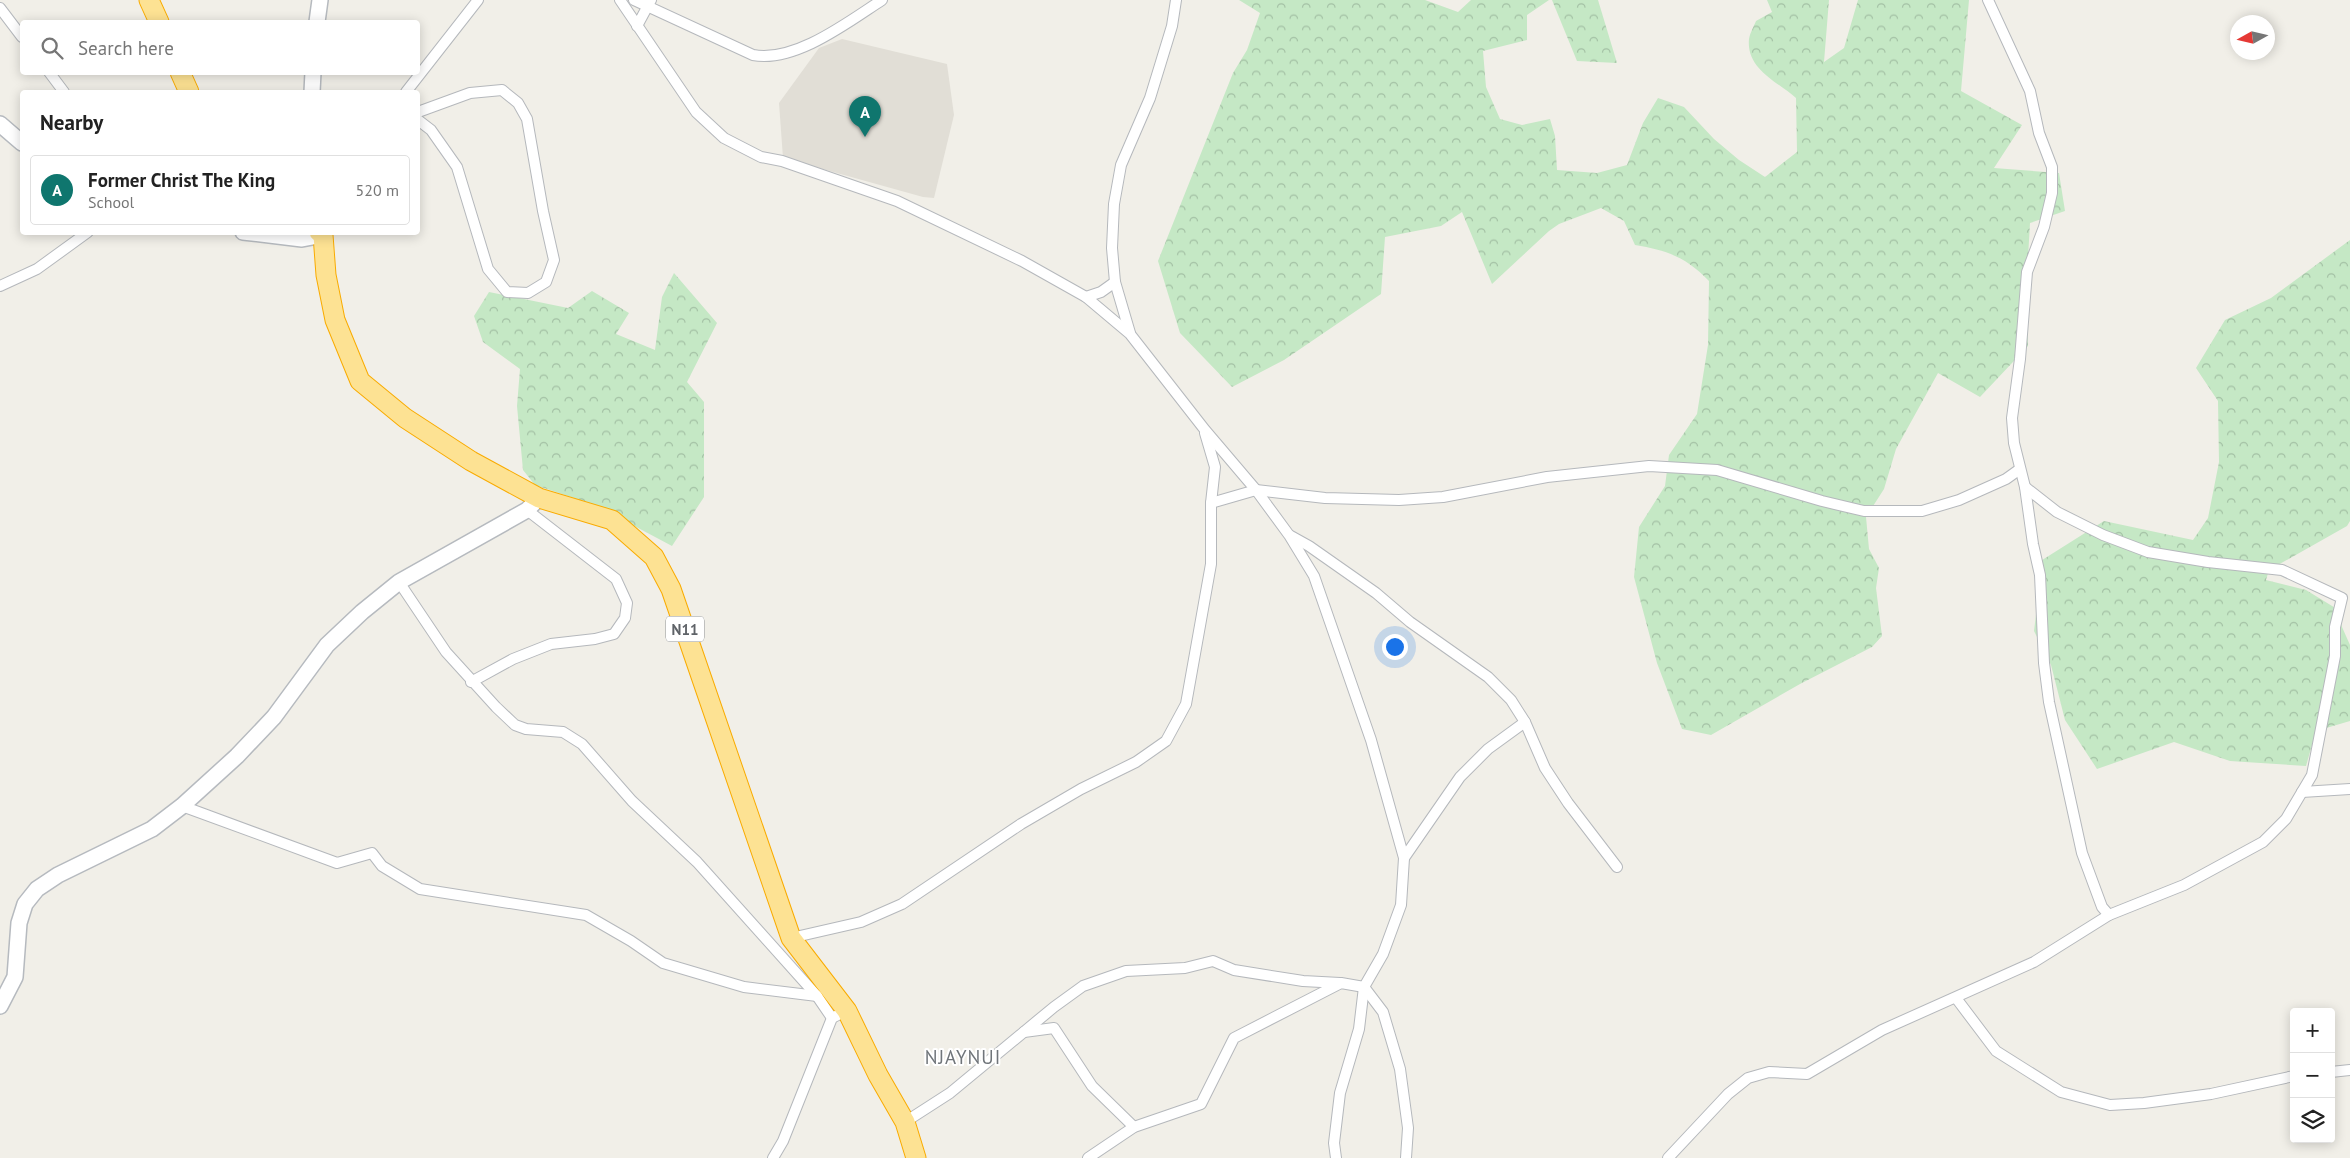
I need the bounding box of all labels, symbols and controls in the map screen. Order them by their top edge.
north arrow [2230,15,2275,60]
search box [20,20,420,75]
icon: search [38,34,66,62]
text: Search here [78,36,174,60]
pin: A [849,96,881,137]
text: Nearby [40,109,103,136]
text: Former Christ The King [88,168,275,192]
text: A [52,180,62,200]
text: 520 m [356,180,399,200]
text: School [88,192,134,212]
road number: N11 [666,616,704,642]
your location [1382,634,1408,660]
map controls [2290,1008,2335,1143]
button: + [2290,1008,2335,1053]
district label: NJAYNUI [925,1045,1001,1069]
button: − [2290,1053,2335,1098]
button: layers [2290,1098,2335,1143]

